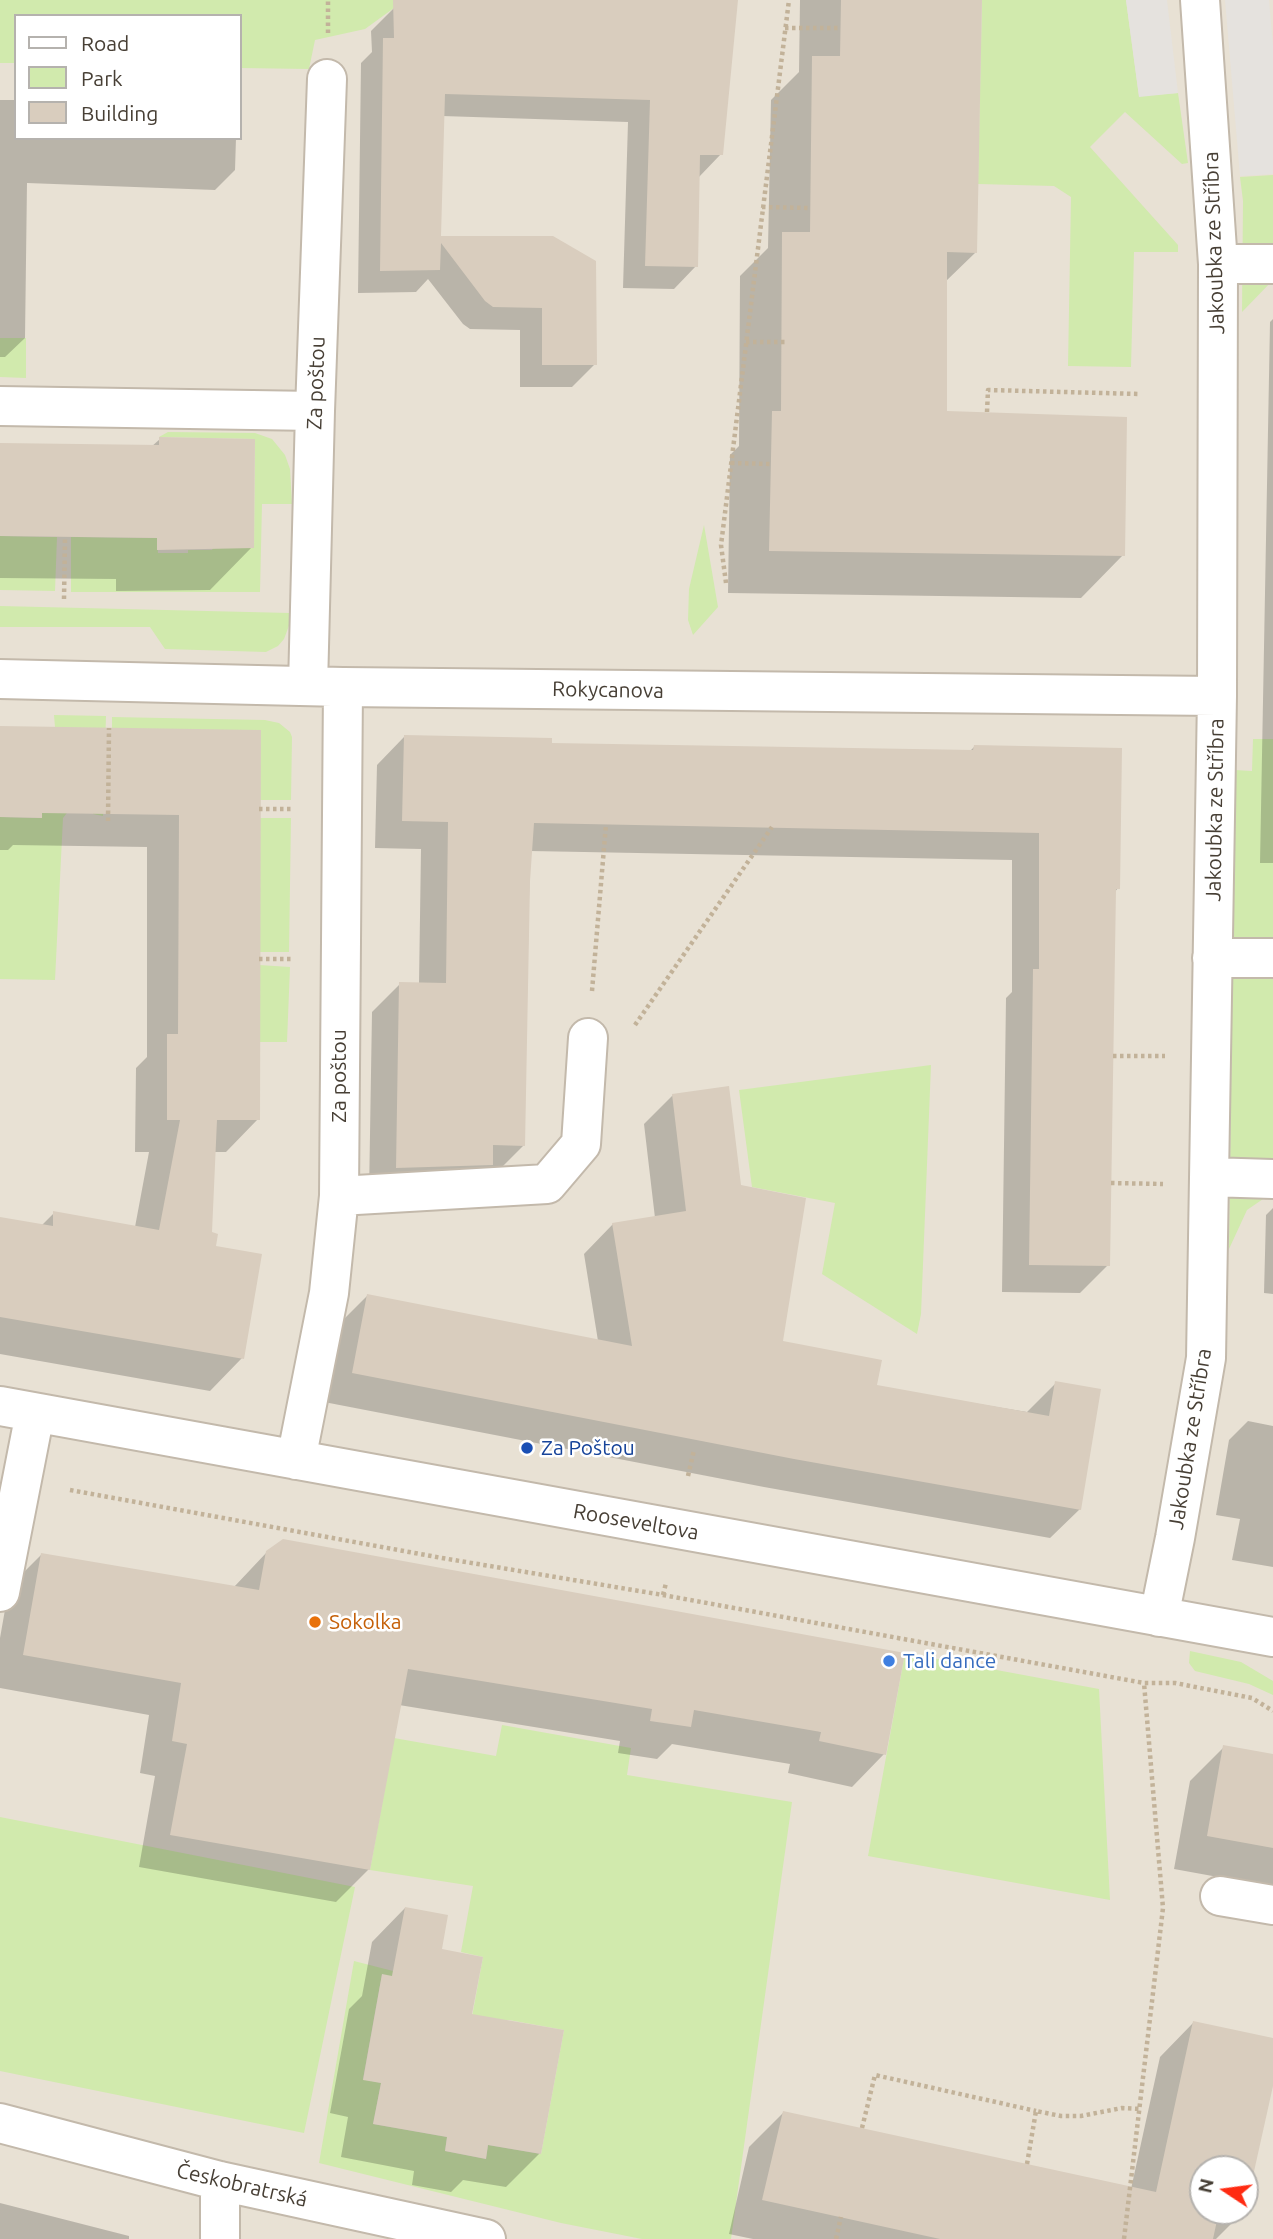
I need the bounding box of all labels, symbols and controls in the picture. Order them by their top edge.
legend [14,14,242,140]
text: Road [81,31,129,55]
text: Park [81,66,123,90]
text: Building [81,101,158,125]
street label: Jakoubka ze Stříbra [1198,151,1230,335]
street label: Za poštou [302,336,330,430]
street label: Rokycanova [552,676,664,704]
street label: Jakoubka ze Stříbra [1201,718,1229,902]
street label: Za poštou [326,1029,352,1123]
street label: Jakoubka ze Stříbra [1163,1347,1217,1531]
place label: Za Poštou [541,1435,635,1461]
marker: Za Poštou [519,1440,535,1456]
street label: Rooseveltova [571,1499,701,1545]
place label: Sokolka [329,1609,402,1635]
marker: Sokolka [307,1614,323,1630]
place label: Tali dance [903,1648,996,1674]
marker: Tali dance [881,1653,897,1669]
north arrow [1189,2155,1259,2225]
street label: Českobratrská [174,2158,310,2212]
text: N [1193,2176,1218,2195]

